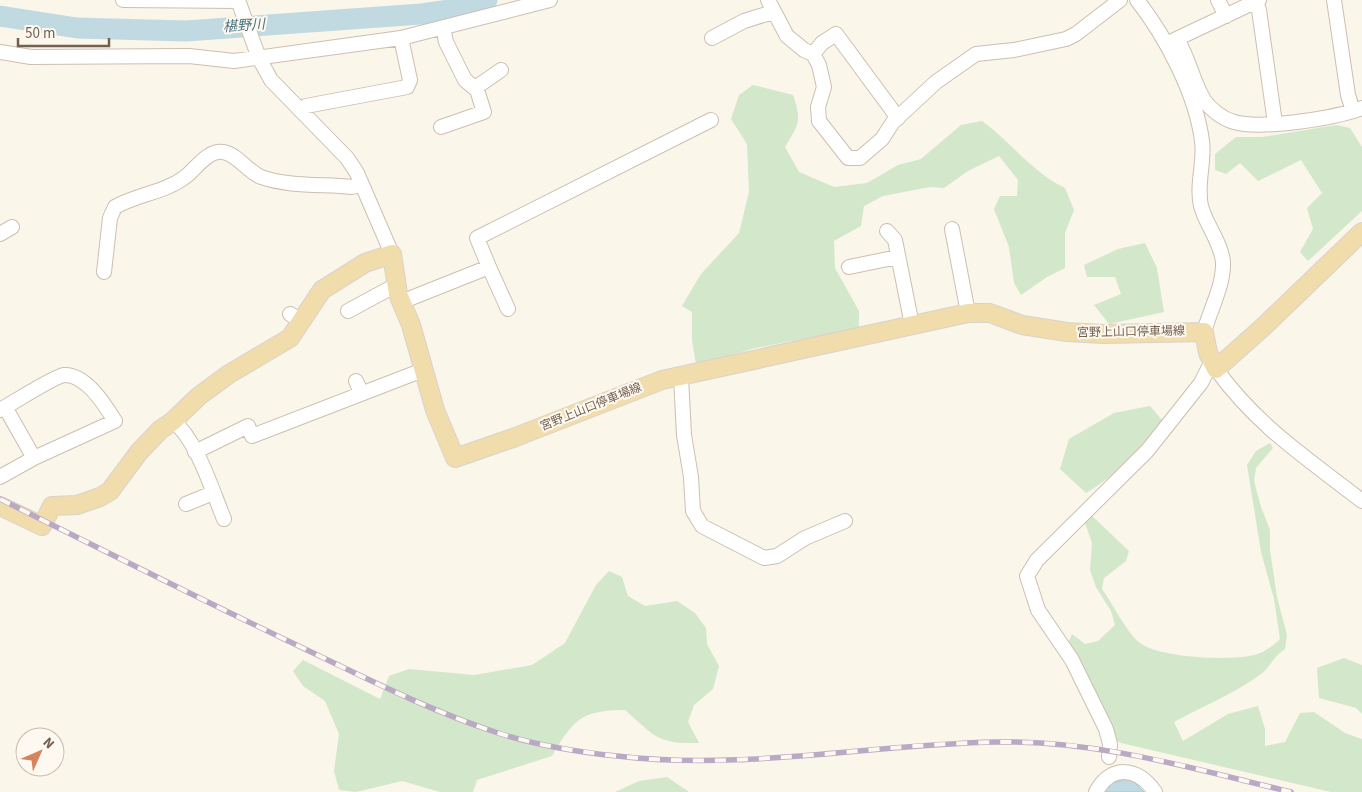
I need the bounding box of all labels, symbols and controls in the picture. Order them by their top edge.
water label: 椹野川 [222,14,268,37]
scale bar [18,15,109,47]
text: 50 m [25,23,55,44]
street label: 宮野上山口停車場線 [1077,323,1185,341]
street label: 宮野上山口停車場線 [538,379,644,435]
north arrow [15,727,65,777]
text: N [38,733,59,754]

